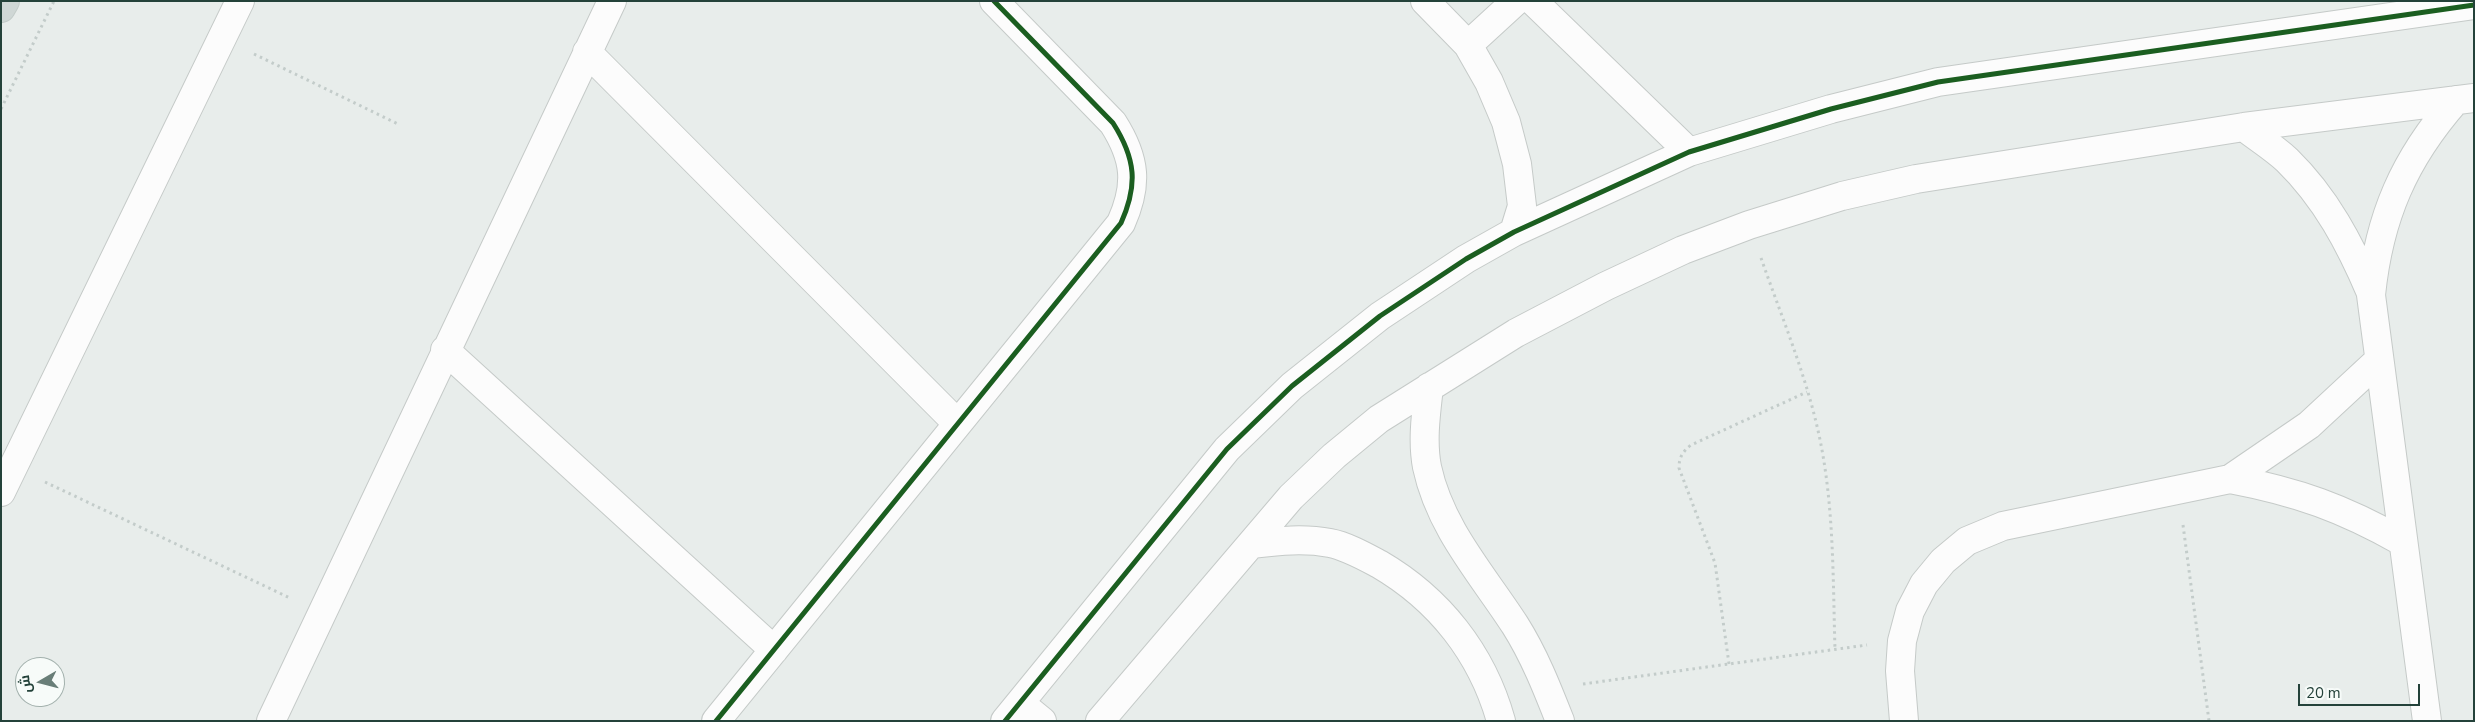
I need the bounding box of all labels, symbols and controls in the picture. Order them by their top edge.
north arrow [15,657,65,707]
text: ش [15,674,36,694]
scale bar [2300,674,2422,706]
text: 20 m [2306,683,2341,703]

